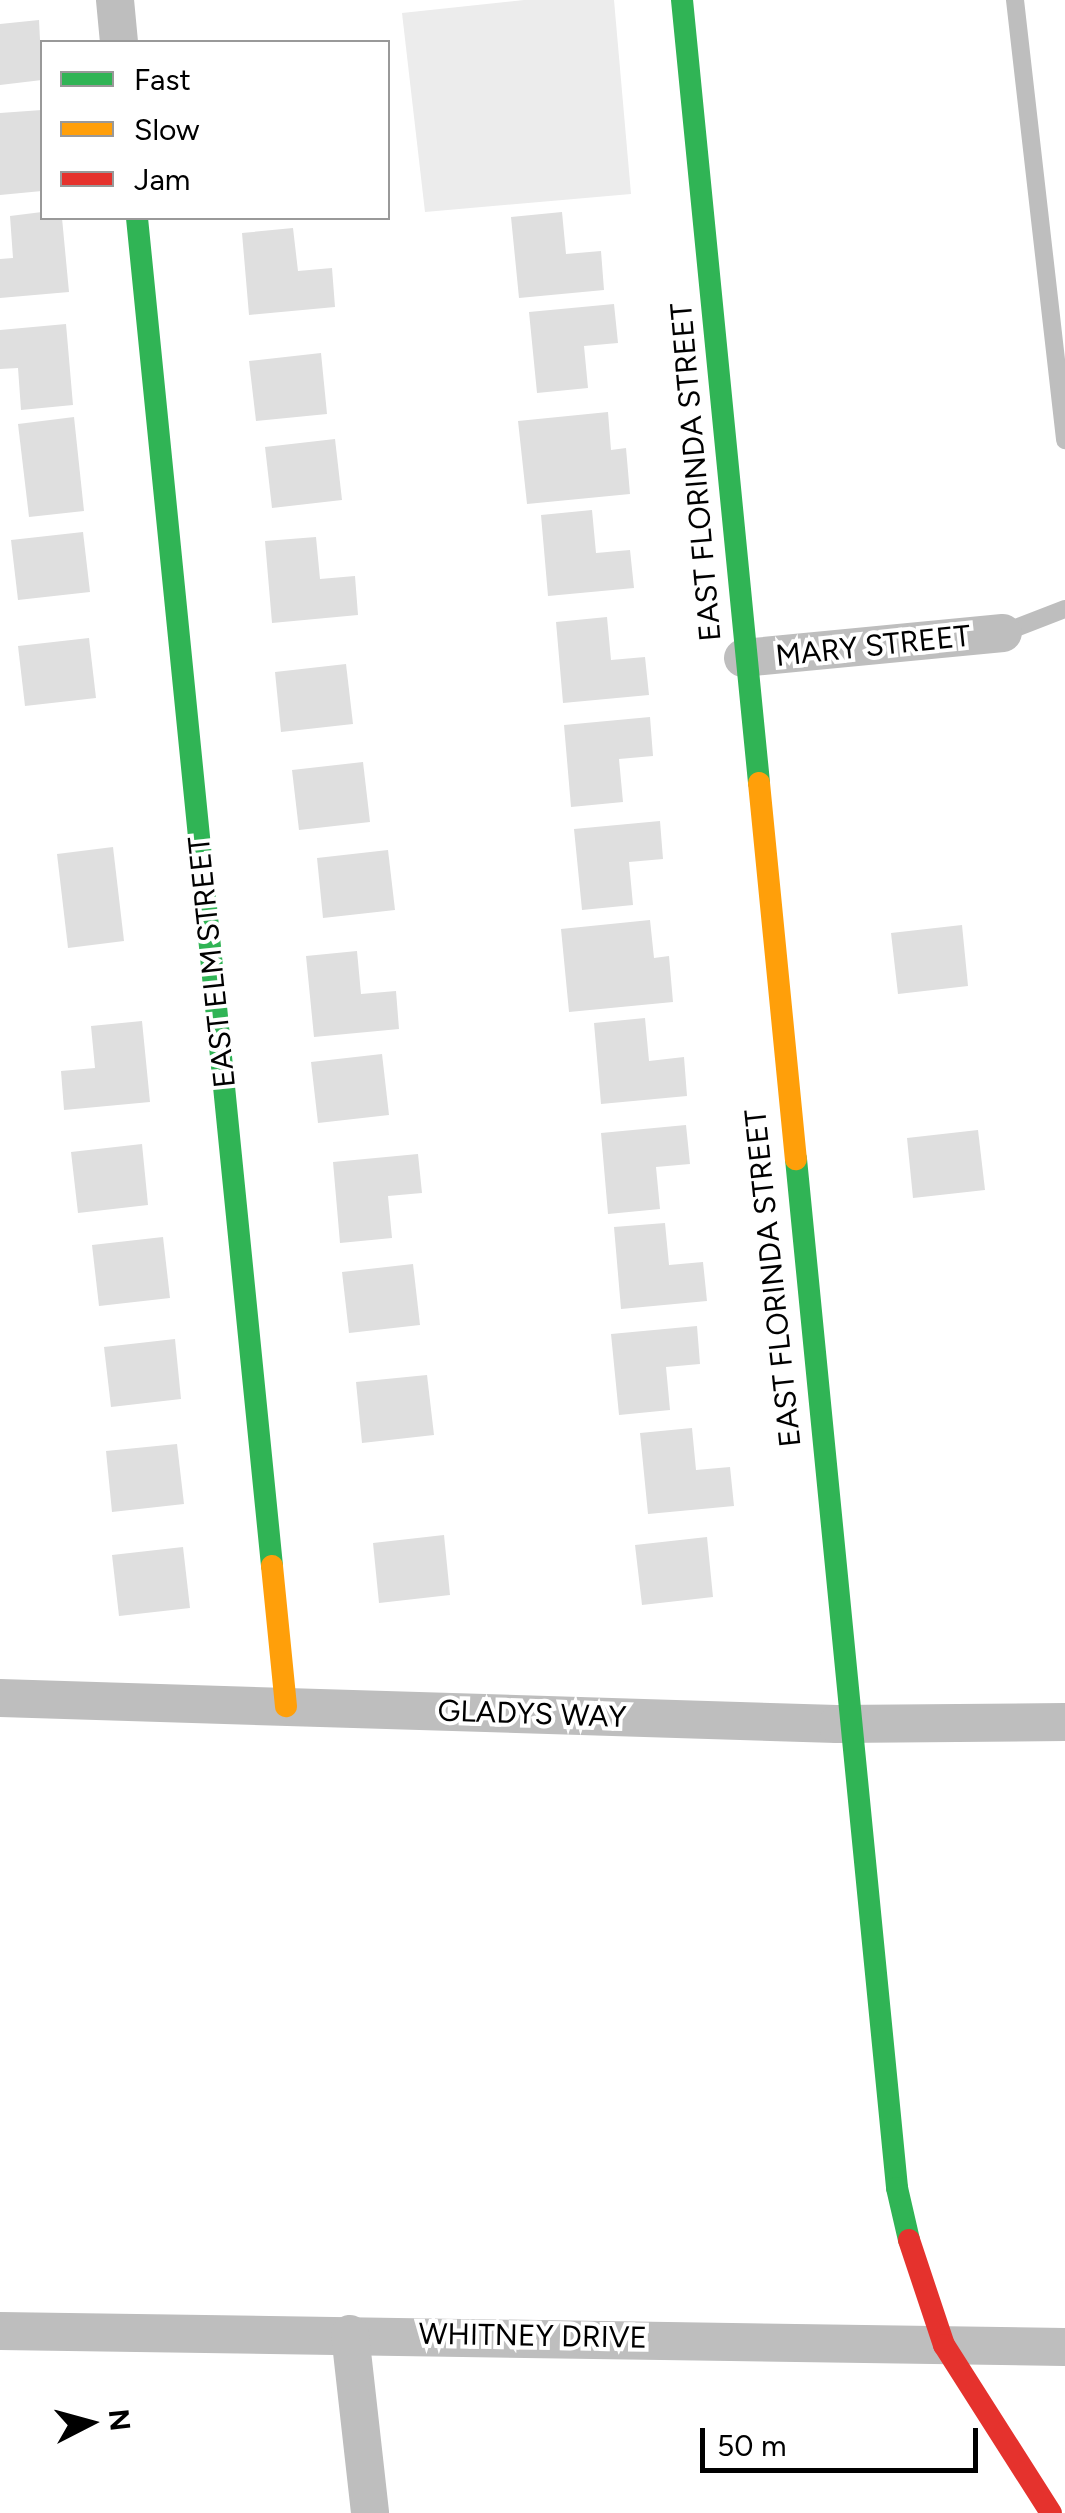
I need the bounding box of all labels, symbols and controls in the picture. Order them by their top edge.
legend [40,40,390,220]
text: Fast [134,61,191,98]
text: Slow [134,111,200,148]
text: Jam [134,161,190,198]
street label: EAST FLORINDA STREET [663,301,729,643]
street label: MARY STREET [774,618,972,674]
street label: EAST ELM STREET [181,835,243,1089]
street label: EAST FLORINDA STREET [737,1107,809,1449]
street label: GLADYS WAY [437,1693,627,1735]
street label: WHITNEY DRIVE [418,2316,648,2356]
north arrow [40,2373,140,2473]
text: N [102,2407,138,2432]
scale bar [705,2408,982,2470]
text: 50 m [717,2427,786,2464]

